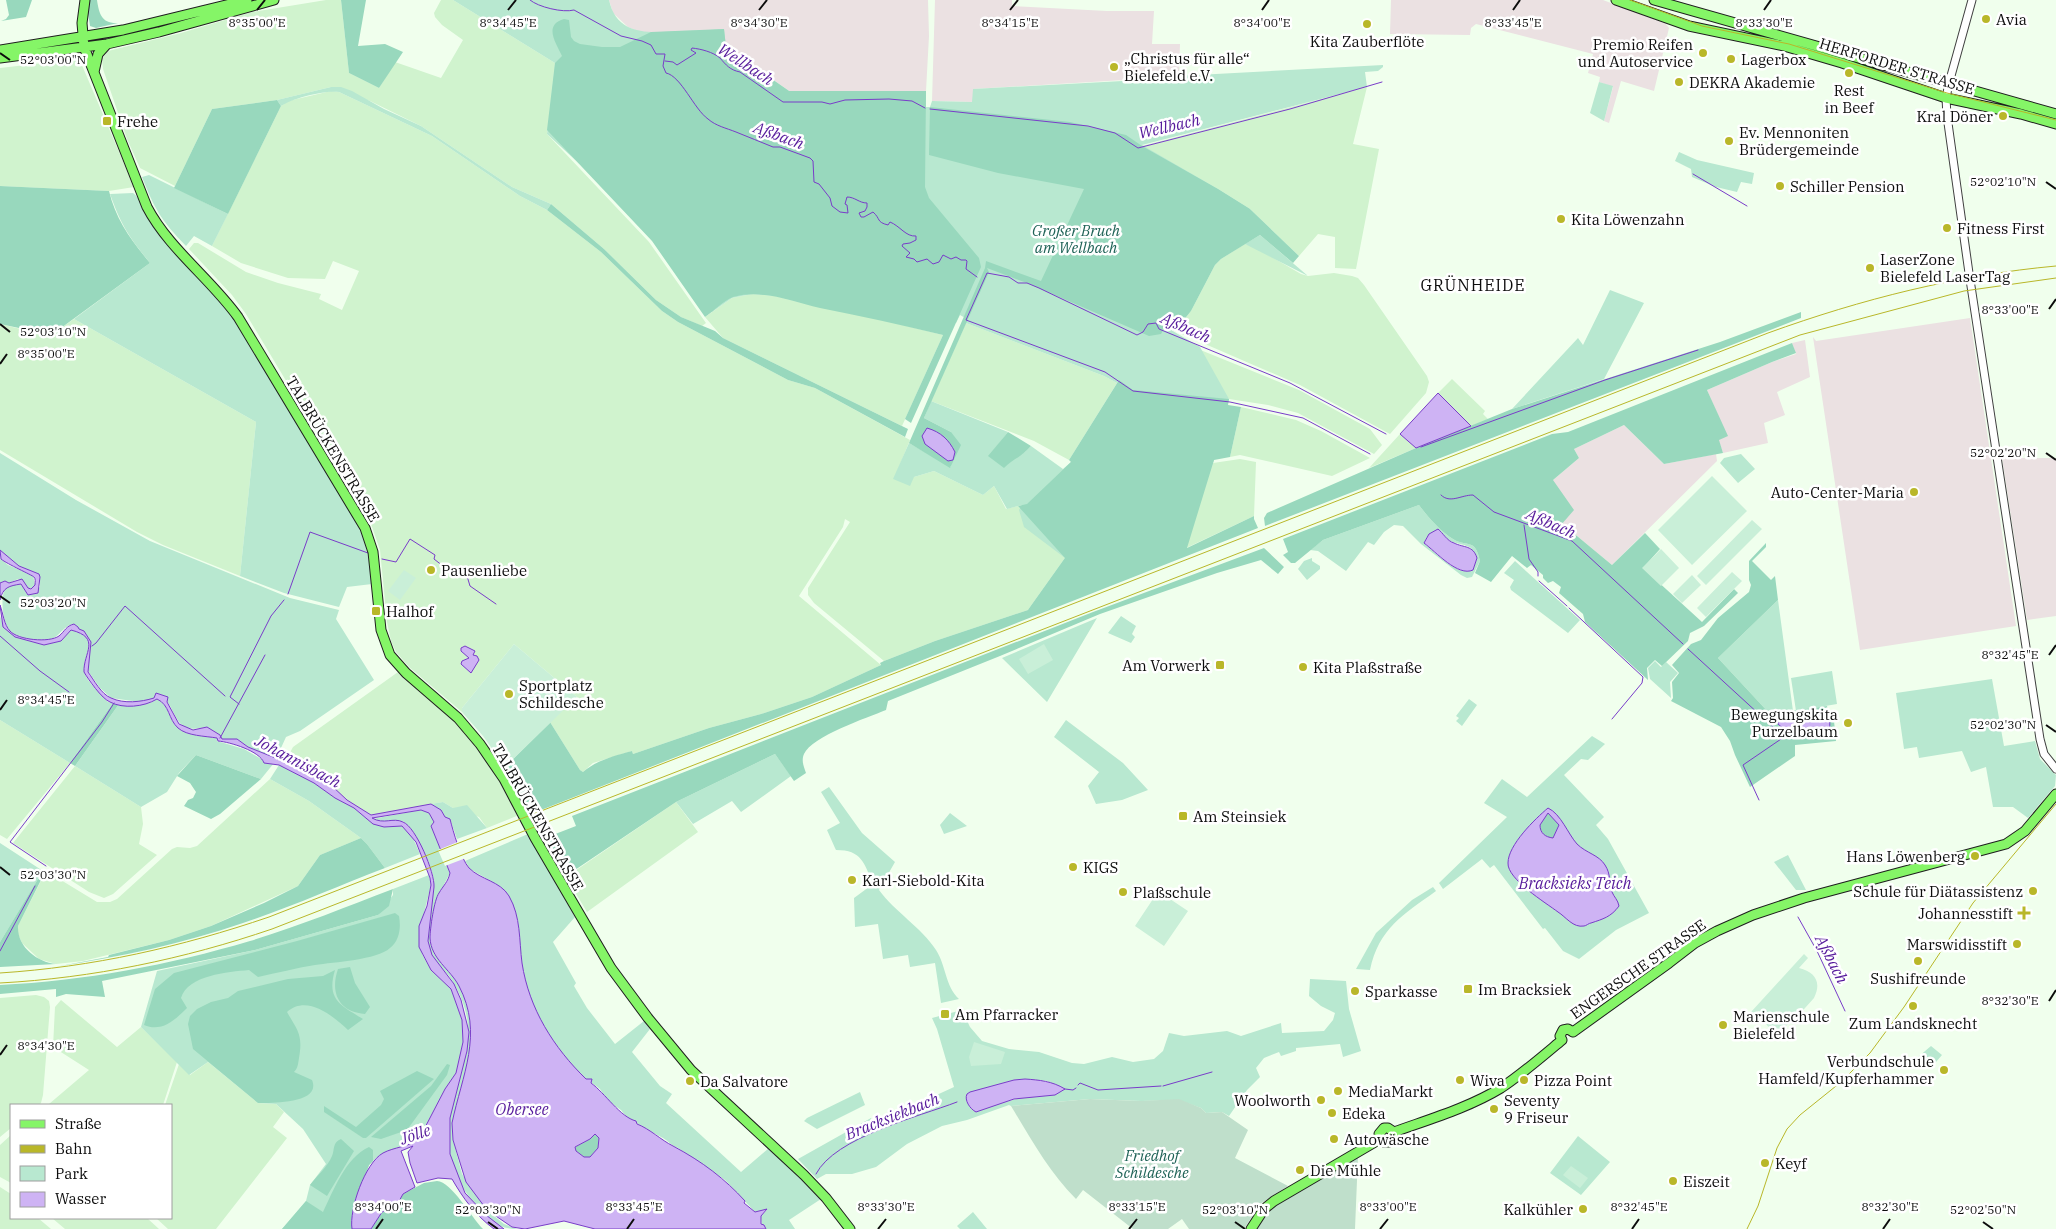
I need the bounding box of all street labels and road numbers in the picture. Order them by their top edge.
street label: HERFORDER STRASSE [1817,33,1977,99]
street label: TALBRÜCKENSTRASSE [282,373,384,525]
street label: TALBRÜCKENSTRASSE [488,740,588,894]
street label: ENGERSCHE STRASSE [1566,915,1710,1023]

